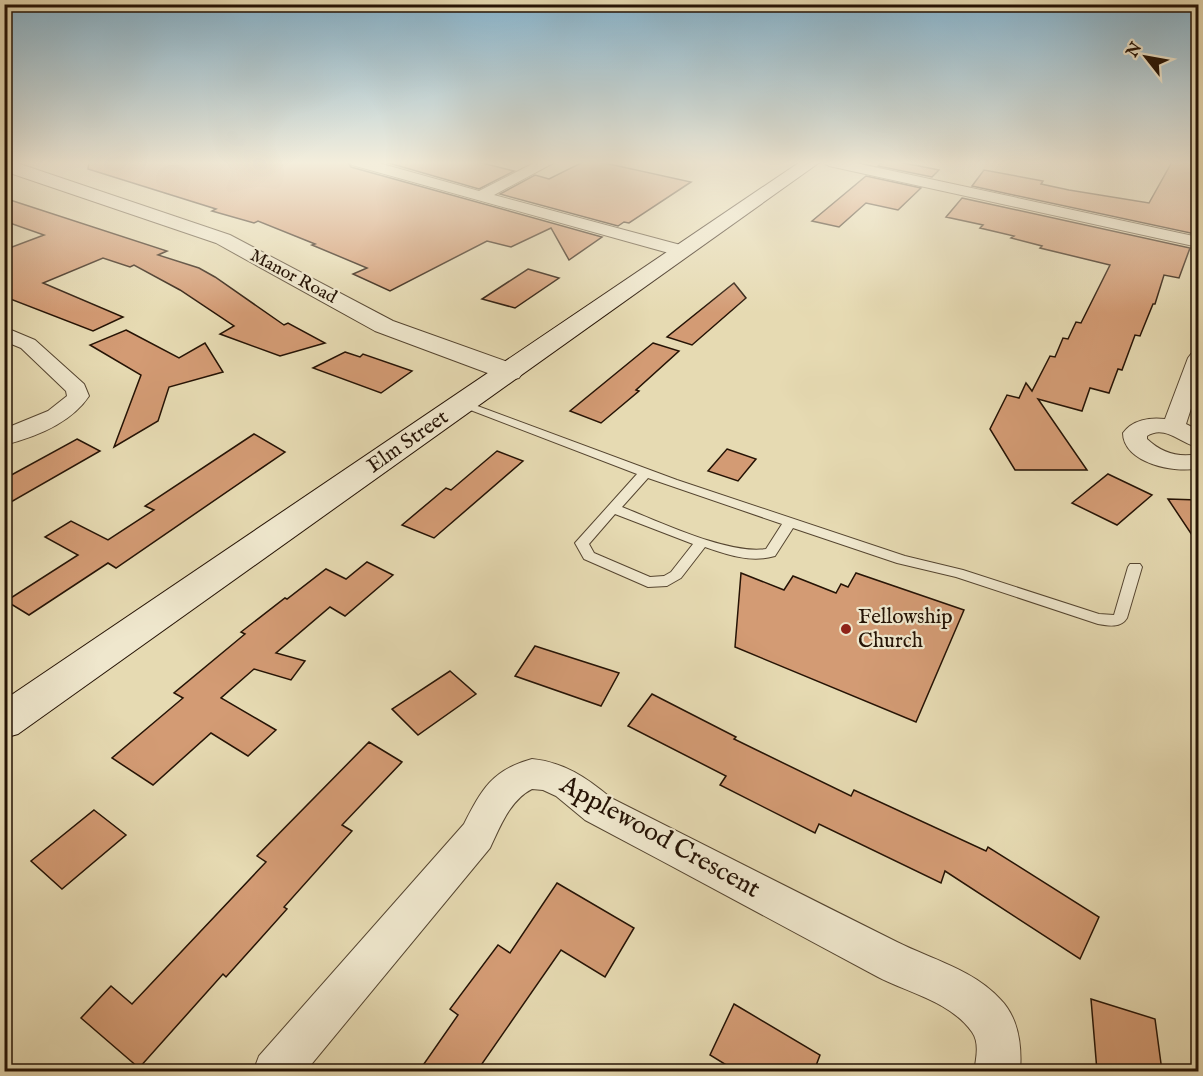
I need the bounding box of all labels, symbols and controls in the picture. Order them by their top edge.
north arrow [1116,27,1176,87]
text: N [1122,39,1147,62]
street label: Manor Road [246,245,341,310]
street label: Elm Street [362,404,454,480]
place label: Fellowship Church [858,604,953,655]
marker: Fellowship Church [839,622,853,636]
street label: Applewood Crescent [553,768,766,906]

